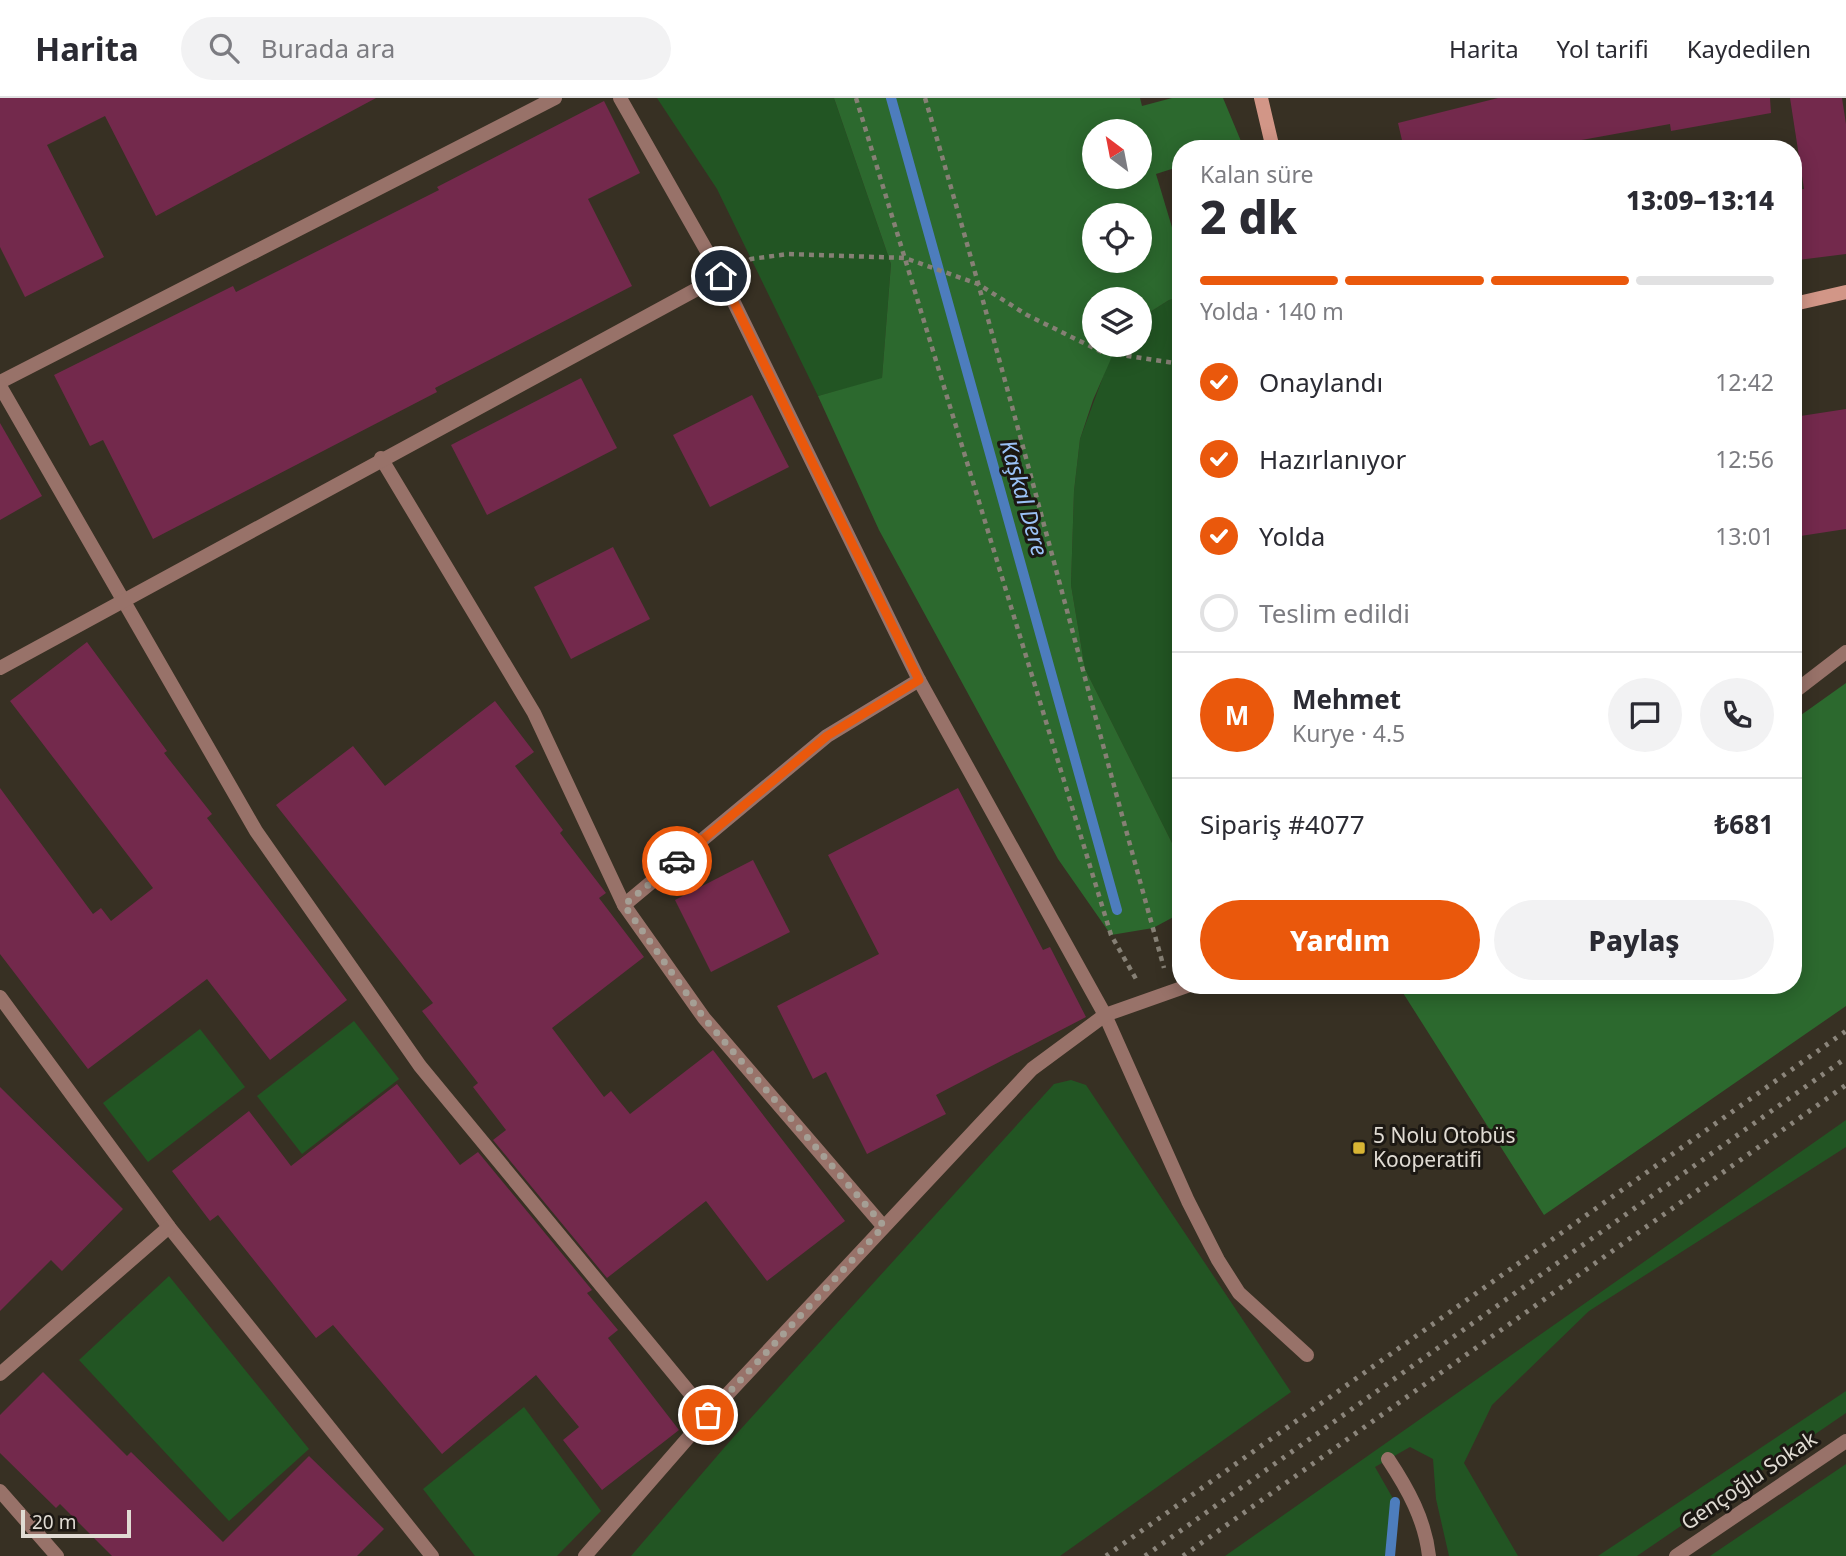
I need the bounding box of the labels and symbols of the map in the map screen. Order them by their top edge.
north arrow [1082,119,1152,189]
pin [691,246,751,306]
water label: Kaşkal Dere [993,436,1057,559]
courier [642,826,712,896]
place label: 5 Nolu Otobüs Kooperatifi [1373,1121,1516,1173]
marker: 5 Nolu Otobüs Kooperatifi [1351,1140,1367,1156]
pin [678,1385,738,1445]
street label: Gençoğlu Sokak [1675,1424,1822,1536]
scale bar [21,1507,131,1539]

